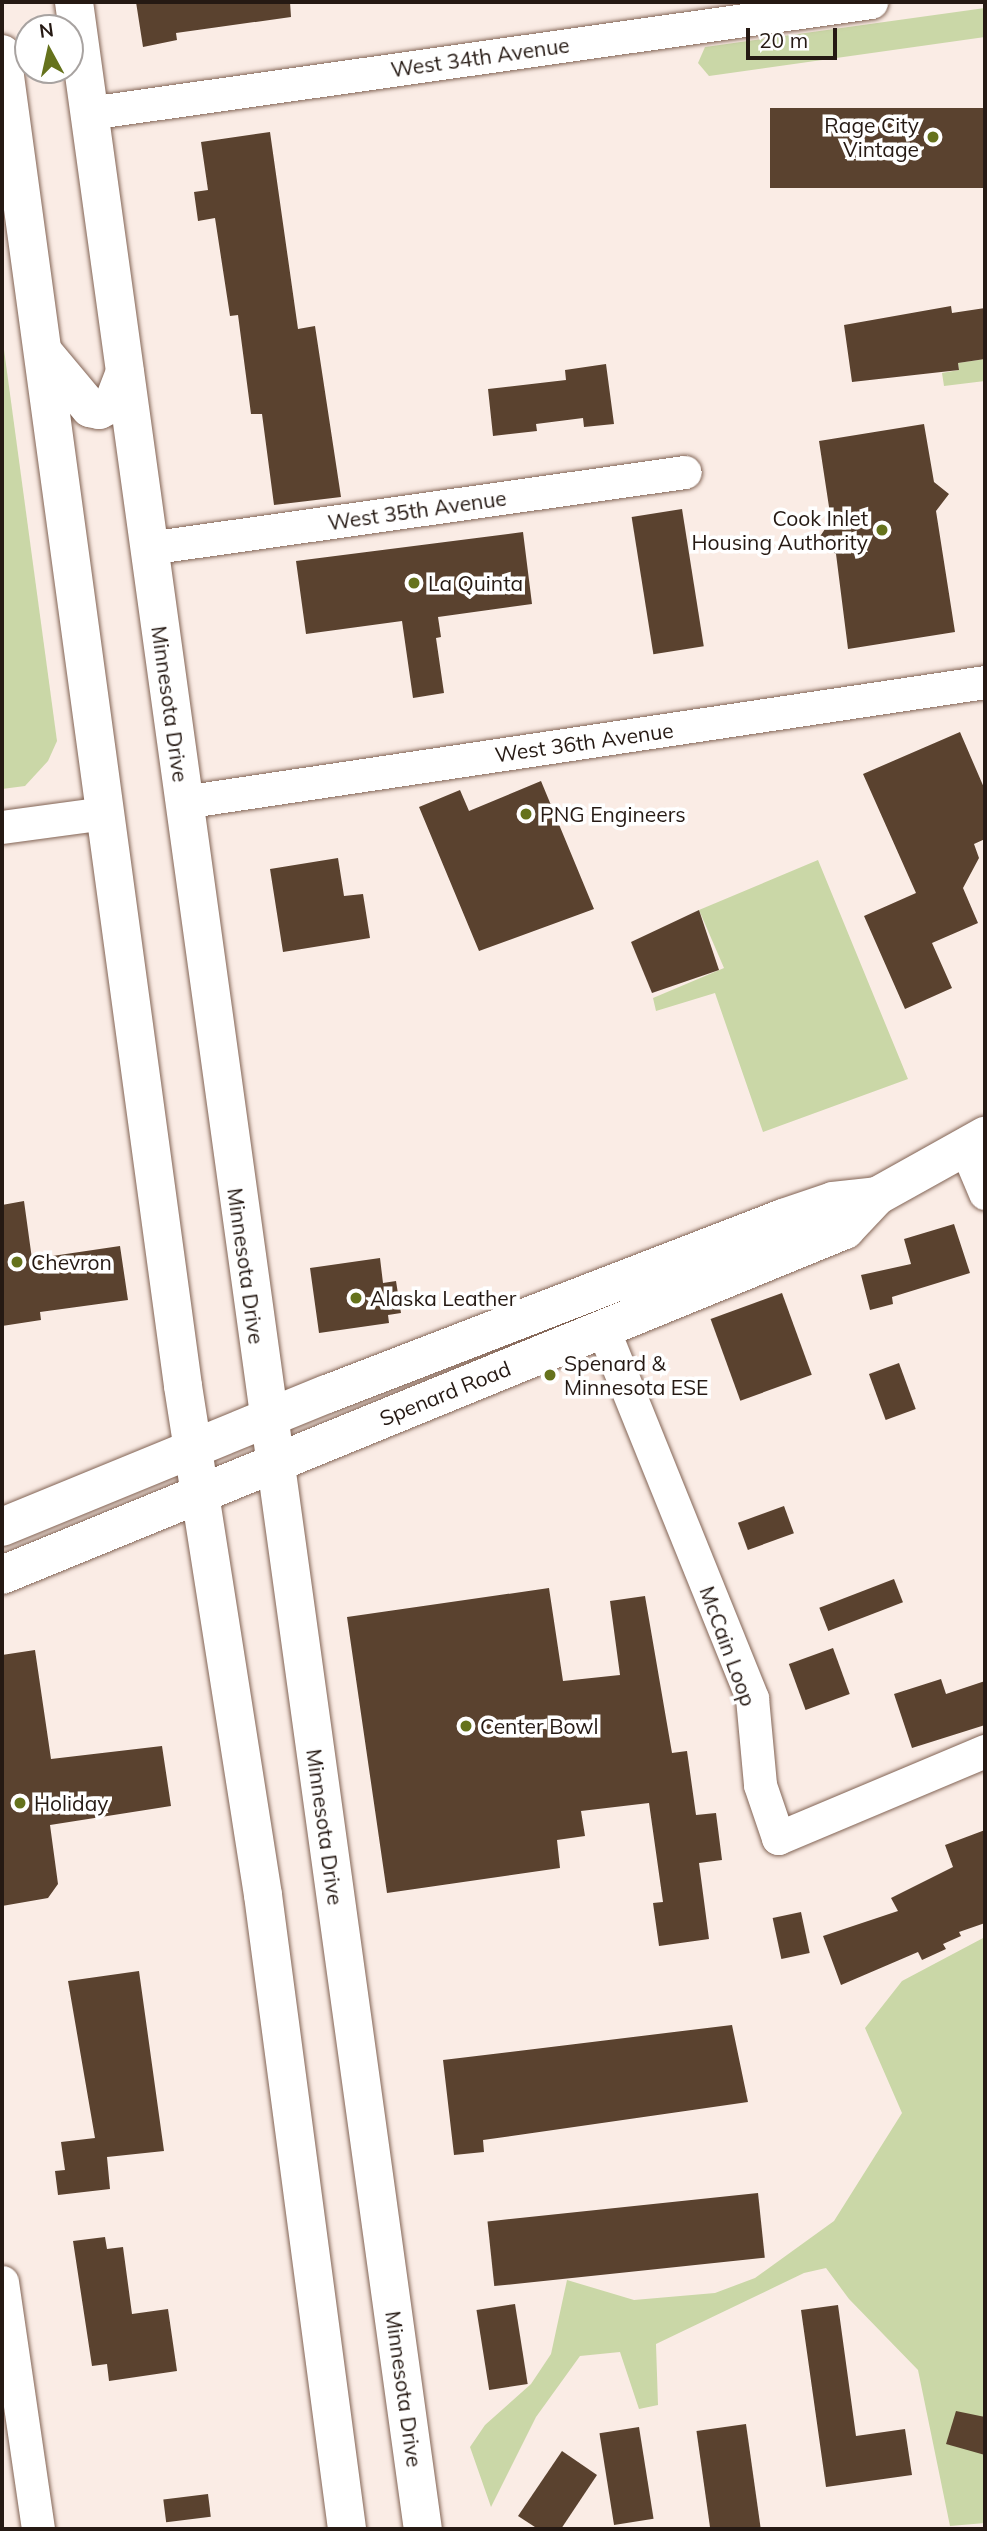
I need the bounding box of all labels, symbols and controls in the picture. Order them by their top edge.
north arrow [14,14,84,84]
scale bar [749,14,840,58]
text: N [38,17,55,43]
text: 20 m [759,27,808,53]
street label: West 34th Avenue [389,32,571,82]
place label: Rage City Vintage [824,112,919,162]
marker: Rage City Vintage [925,129,941,145]
street label: West 35th Avenue [326,485,508,535]
place label: Cook Inlet Housing Authority [691,505,868,555]
marker: Cook Inlet Housing Authority [874,522,890,538]
place label: La Quinta [428,570,523,596]
marker: La Quinta [406,575,422,591]
street label: Minnesota Drive [147,624,193,784]
street label: West 36th Avenue [493,717,675,767]
place label: PNG Engineers [540,801,686,827]
marker: PNG Engineers [518,806,534,822]
street label: Minnesota Drive [223,1186,269,1346]
place label: Chevron [31,1249,112,1275]
marker: Chevron [9,1254,25,1270]
place label: Alaska Leather [370,1285,516,1311]
marker: Alaska Leather [348,1290,364,1306]
place label: Spenard & Minnesota ESE [564,1350,708,1400]
street label: Spenard Road [376,1355,514,1431]
marker: Spenard & Minnesota ESE [542,1367,558,1383]
street label: McCain Loop [695,1583,761,1709]
place label: Center Bowl [480,1713,598,1739]
marker: Center Bowl [458,1718,474,1734]
street label: Minnesota Drive [302,1747,348,1907]
place label: Holiday [34,1790,108,1816]
marker: Holiday [12,1795,28,1811]
street label: Minnesota Drive [381,2309,427,2469]

